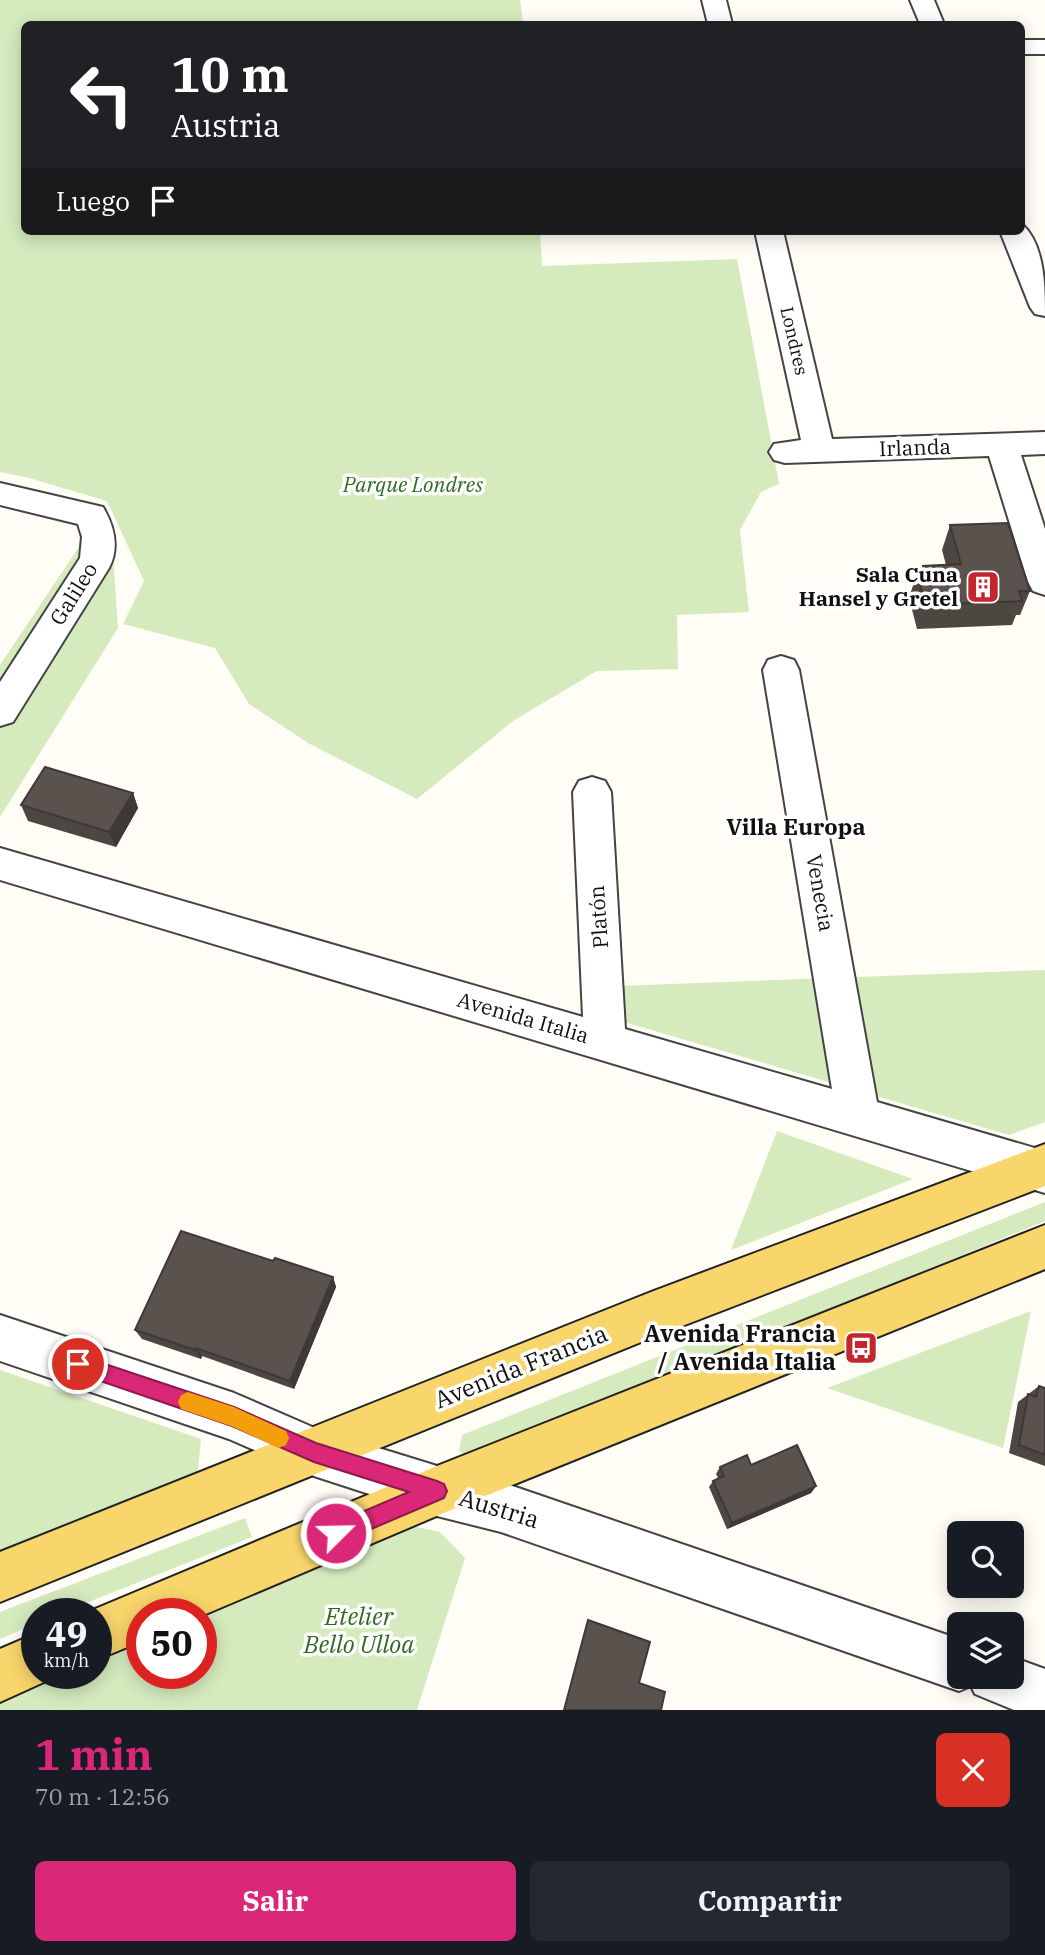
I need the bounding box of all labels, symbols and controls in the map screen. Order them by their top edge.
text: 10 m [171,42,289,105]
icon: left [56,49,147,140]
text: Austria [171,104,281,146]
icon: arrive [144,182,182,220]
text: Luego [56,184,130,218]
street label: Londres [775,304,814,377]
street label: Irlanda [878,432,951,462]
park label: Parque Londres [342,470,483,498]
street label: Galileo [43,557,103,630]
place label: Sala Cuna Hansel y Gretel [799,560,958,612]
building icon: Sala Cuna Hansel y Gretel [964,568,1002,606]
district label: Villa Europa [726,811,866,841]
street label: Venecia [800,852,842,933]
street label: Platón [582,884,614,950]
street label: Avenida Italia [454,985,592,1049]
street label: Avenida Francia [429,1317,612,1415]
place label: Avenida Francia / Avenida Italia [644,1317,836,1377]
bus stop icon: Avenida Francia / Avenida Italia [842,1329,880,1367]
pin [48,1334,108,1394]
icon: arrive [59,1345,97,1383]
street label: Austria [455,1481,543,1535]
position arrow [299,1496,373,1570]
map controls [947,1521,1024,1689]
button: search [947,1521,1024,1598]
speed limit sign: 50 [126,1598,217,1689]
park label: Etelier Bello Ulloa [303,1600,414,1660]
text: 49 [45,1611,88,1657]
button: layers [947,1612,1024,1689]
text: km/h [44,1649,89,1672]
text: 1 min [35,1727,153,1782]
button: close [936,1733,1010,1807]
text: 70 m · 12:56 [35,1781,170,1811]
button: Salir [35,1861,516,1941]
button: Compartir [530,1861,1010,1941]

